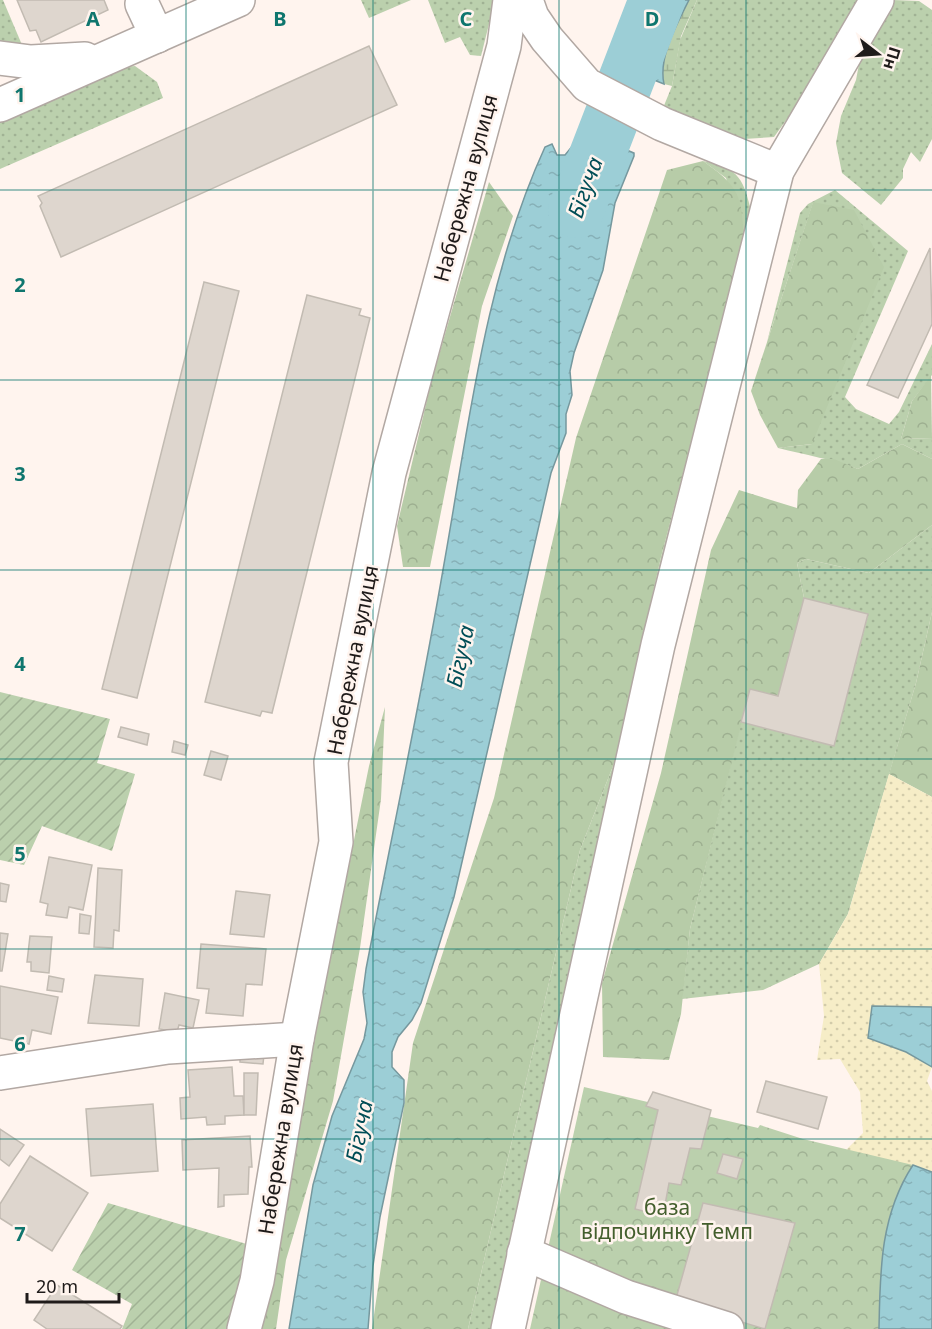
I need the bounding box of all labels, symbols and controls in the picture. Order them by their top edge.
text: A [86,5,100,32]
text: B [273,5,287,32]
text: C [460,5,473,32]
text: D [645,5,659,32]
north arrow [848,24,908,84]
text: Пн [879,44,906,72]
text: 1 [14,81,26,108]
street label: Набережна вулиця [427,91,503,285]
water label: Бігуча [559,152,609,222]
text: 2 [14,271,26,298]
text: 3 [14,460,26,487]
street label: Набережна вулиця [320,563,384,757]
water label: Бігуча [438,622,480,690]
text: 4 [14,650,26,677]
text: 5 [14,840,26,867]
text: 6 [14,1030,26,1057]
street label: Набережна вулиця [251,1042,309,1236]
water label: Бігуча [337,1097,379,1165]
park label: база відпочинку Темп [581,1193,753,1245]
text: 7 [14,1220,26,1247]
scale bar [27,1266,118,1304]
text: 20 m [36,1274,78,1298]

